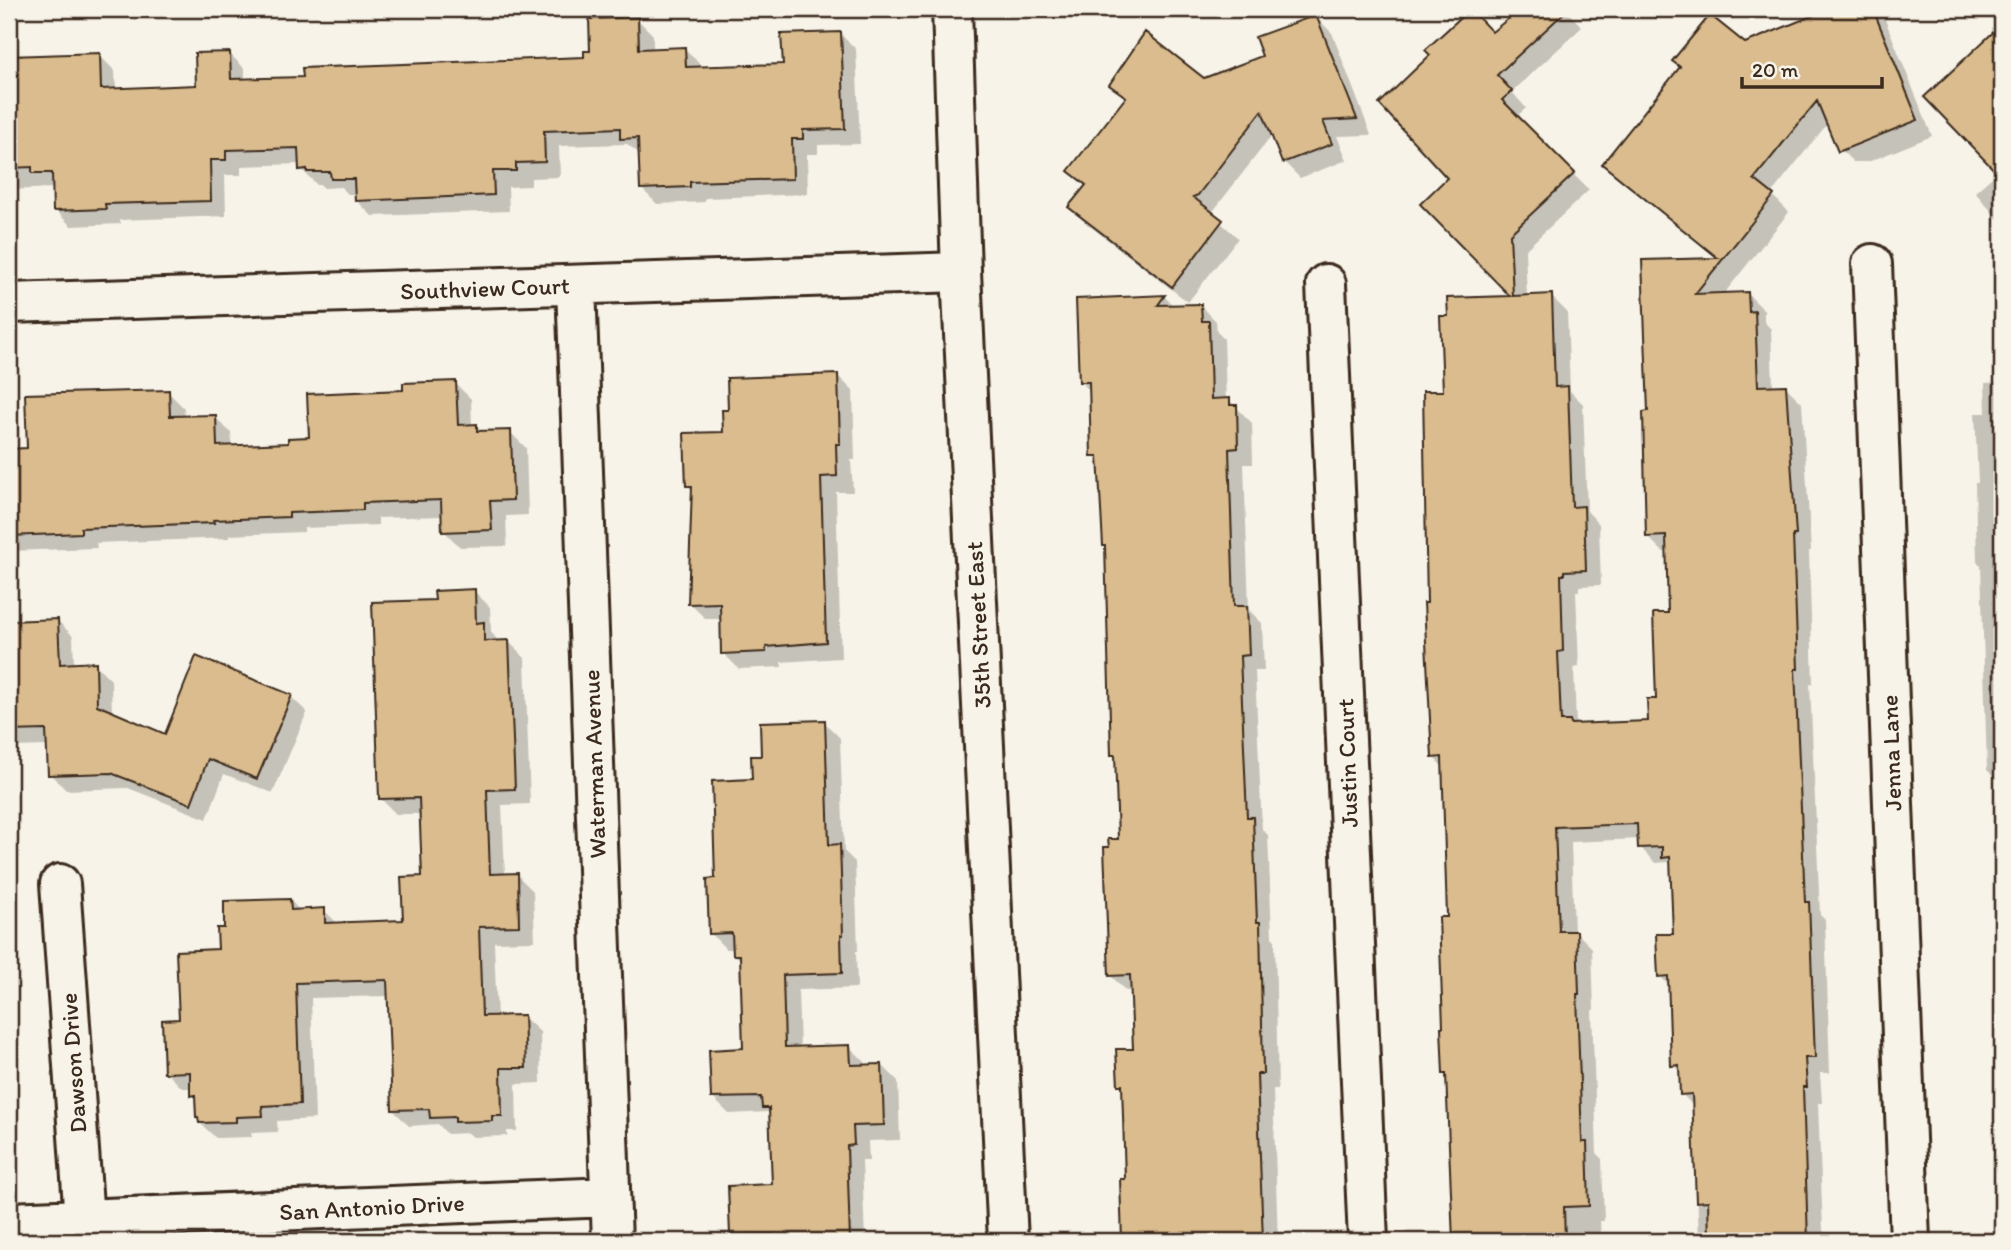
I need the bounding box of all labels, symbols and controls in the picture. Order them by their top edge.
scale bar [1742,46,1882,90]
text: 20 m [1752,57,1799,82]
street label: Southview Court [400,271,570,305]
street label: 35th Street East [959,541,997,709]
street label: Waterman Avenue [576,669,612,859]
street label: Jenna Lane [1874,694,1908,812]
street label: Justin Court [1330,698,1364,828]
street label: Dawson Drive [54,992,92,1134]
street label: San Antonio Drive [279,1188,465,1226]

